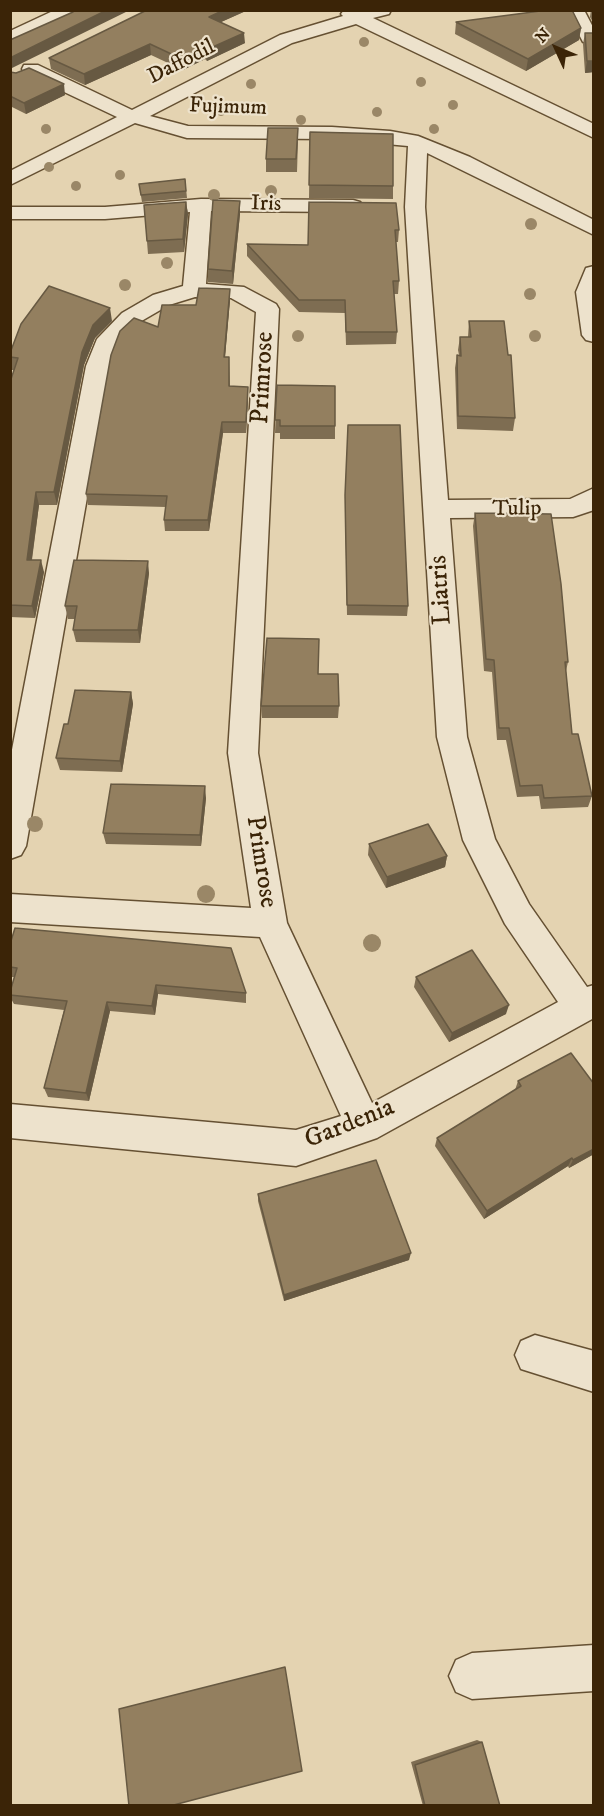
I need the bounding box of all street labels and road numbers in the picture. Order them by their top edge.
street label: Daffodil [144,35,220,91]
street label: Fujimum [189,93,267,123]
street label: Iris [251,192,281,218]
street label: Primrose [246,331,282,425]
street label: Tulip [492,496,542,524]
street label: Liatris [424,554,460,626]
street label: Primrose [237,814,283,910]
street label: Gardenia [301,1093,399,1157]

